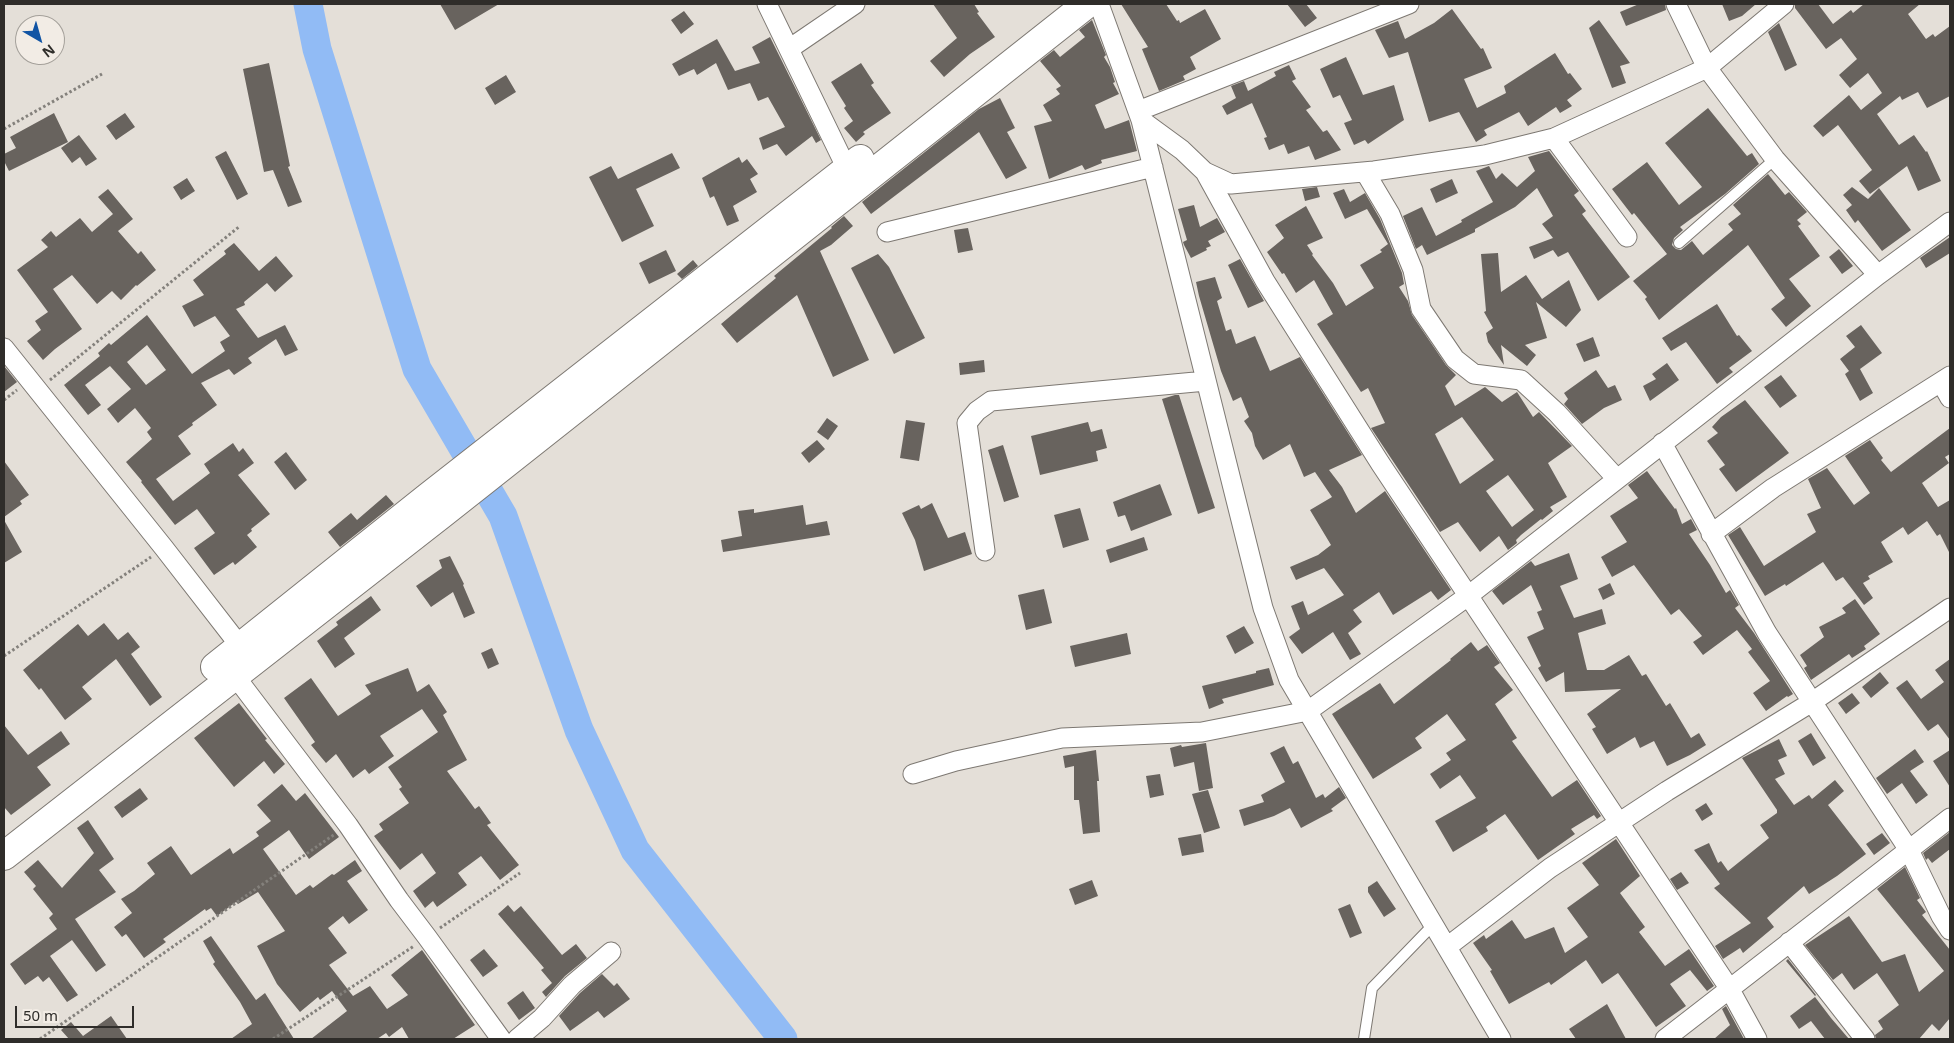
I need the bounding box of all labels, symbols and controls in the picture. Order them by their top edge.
north arrow [15,15,65,65]
text: N [39,40,59,62]
scale bar [18,996,136,1028]
text: 50 m [23,1005,58,1025]

